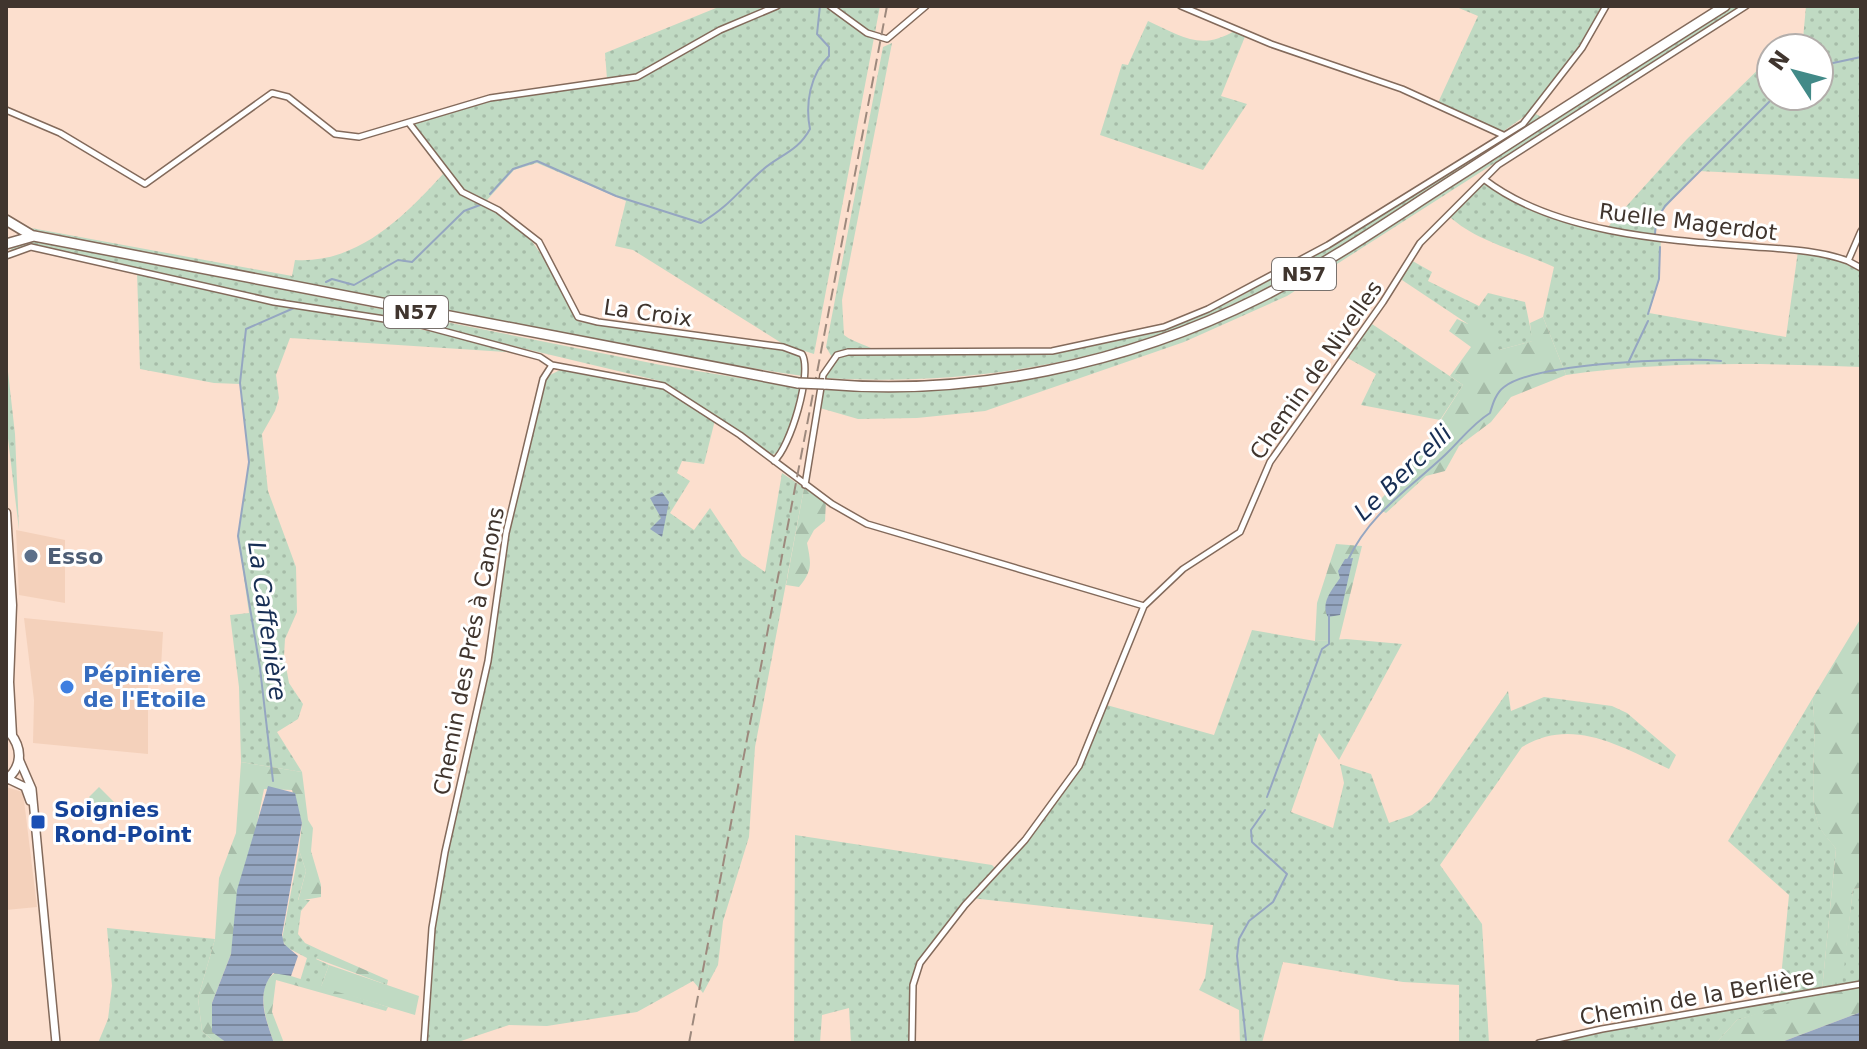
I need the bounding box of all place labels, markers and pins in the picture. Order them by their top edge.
place label: Esso [47,544,103,569]
marker: Esso [22,547,40,565]
place label: Pépinière de l'Etoile [83,662,206,712]
marker: Pépinière de l'Etoile [58,678,76,696]
place label: Soignies Rond-Point [54,797,192,847]
marker: Soignies Rond-Point [29,813,47,831]

